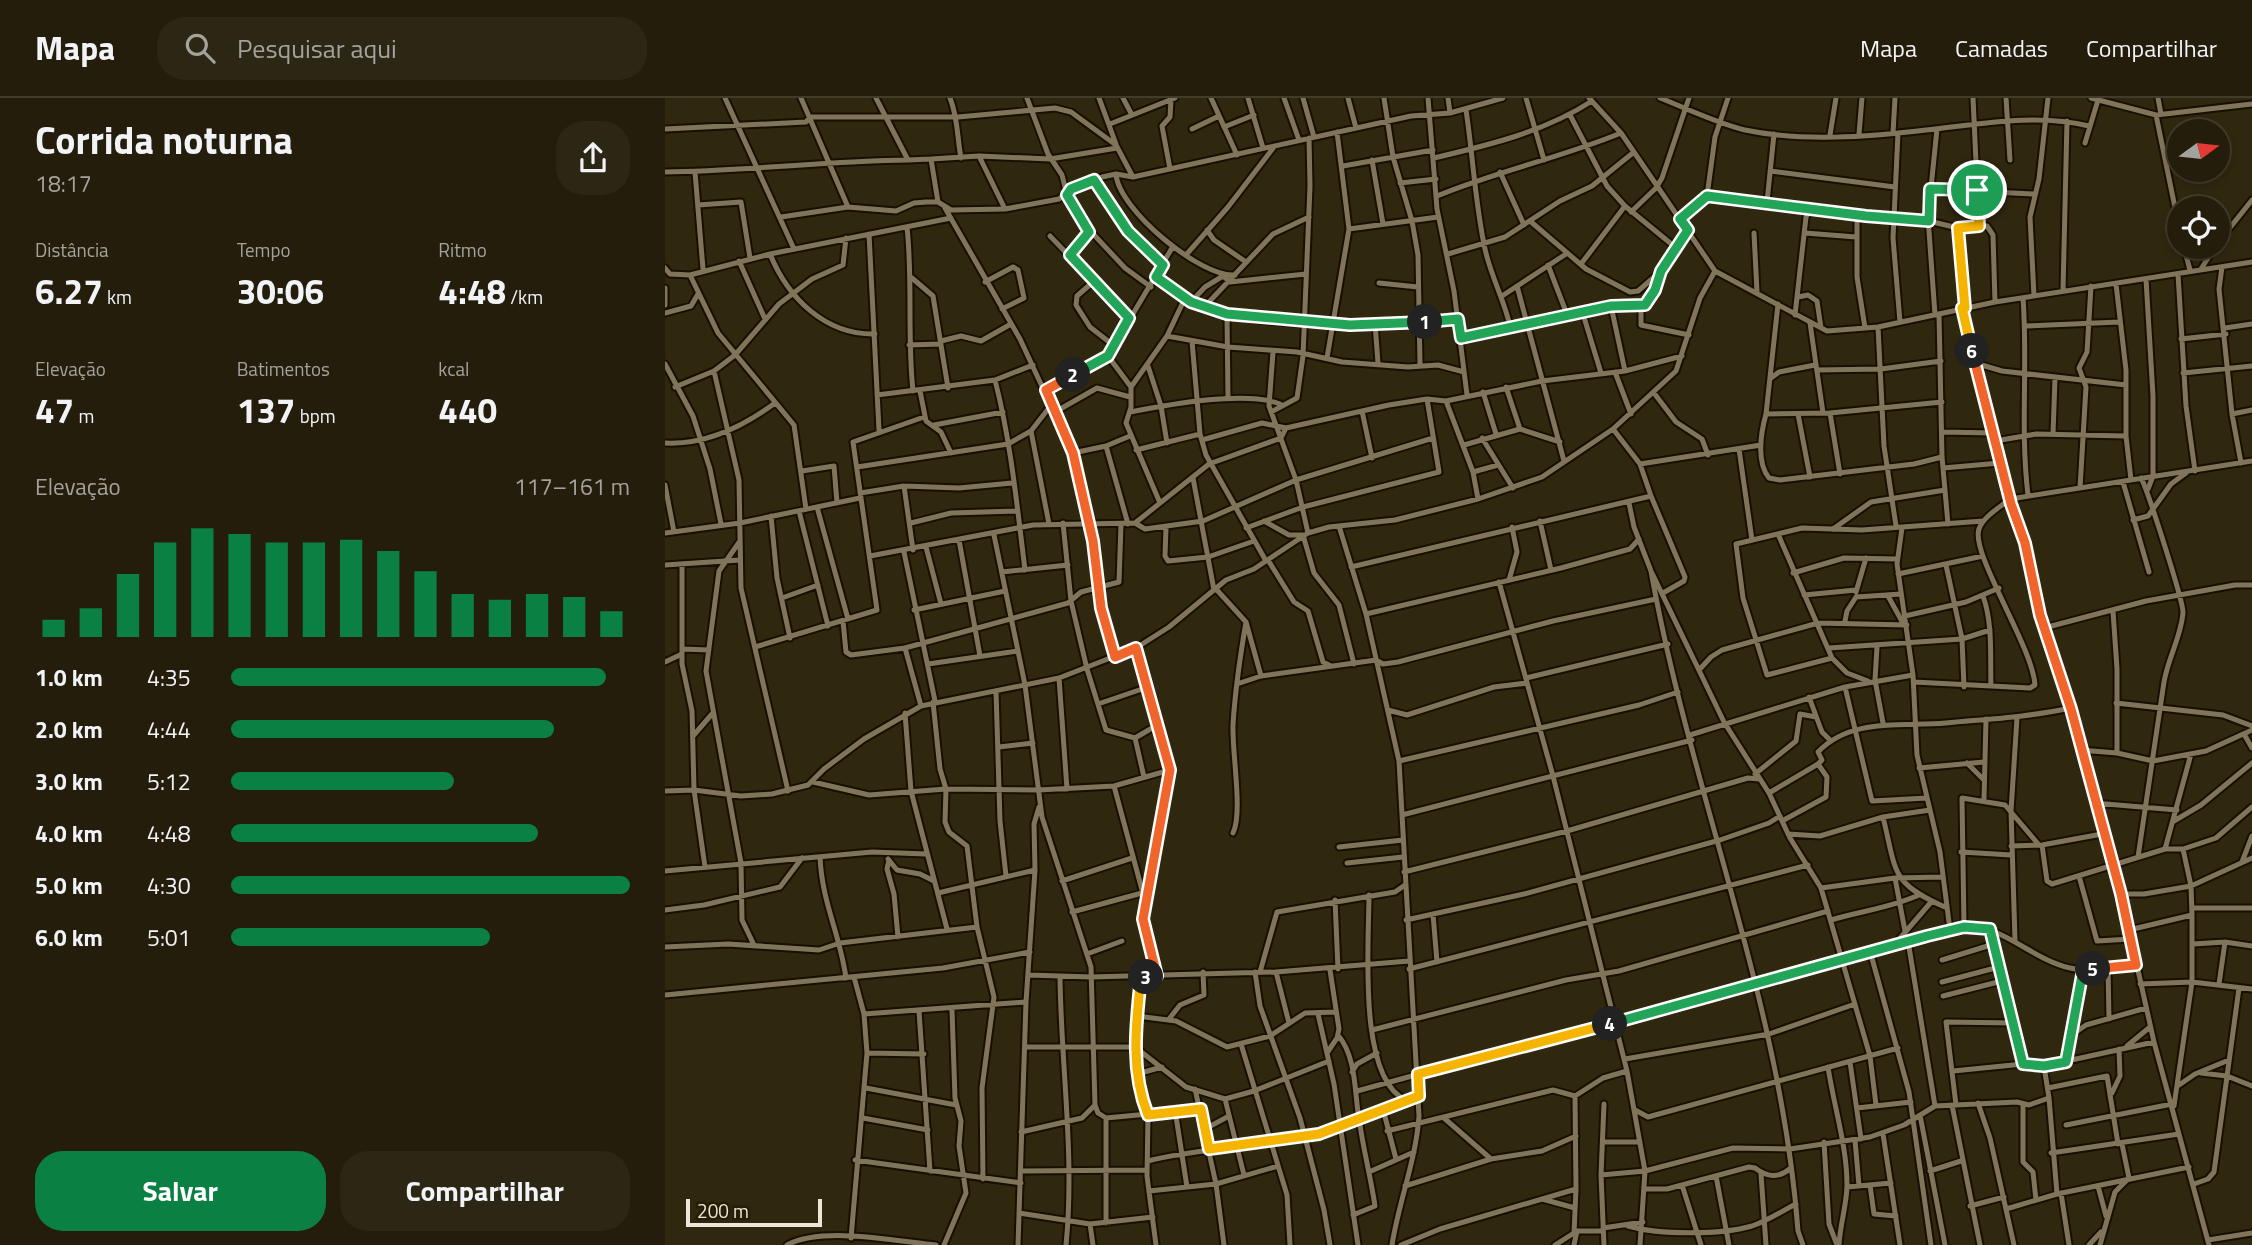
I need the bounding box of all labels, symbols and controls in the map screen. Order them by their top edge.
search box [157,17,647,80]
text: Mapa [35,23,115,73]
icon: search [181,29,219,67]
text: Pesquisar aqui [237,29,397,68]
text: Mapa [1860,30,1917,66]
text: Camadas [1955,30,2048,66]
text: Compartilhar [2086,30,2217,66]
text: Corrida noturna [35,111,293,169]
north arrow [2167,119,2229,182]
map controls [2167,119,2230,259]
button: share [556,121,630,195]
pin [1947,160,2007,220]
text: 18:17 [35,166,92,201]
icon: arrive [1958,171,1996,209]
button: locate [2167,196,2230,259]
text: Distância [35,235,109,264]
text: Tempo [237,235,290,264]
text: Ritmo [438,235,487,264]
text: 6.27 [35,264,103,318]
text: 30:06 [237,264,324,318]
text: 4:48 [438,264,506,318]
text: km [103,282,132,311]
text: /km [506,282,543,311]
pin: 1 [1407,304,1443,340]
text: 1 [1419,307,1430,336]
pin: 6 [1955,334,1989,368]
text: 6 [1966,336,1977,365]
text: Elevação [35,354,106,383]
text: Batimentos [237,354,330,383]
text: kcal [438,354,469,383]
pin: 2 [1055,358,1091,392]
text: 2 [1067,360,1078,389]
text: 47 [35,383,74,437]
text: 137 [237,383,295,437]
text: 440 [438,383,497,437]
text: m [74,401,94,430]
text: bpm [295,401,336,430]
text: Elevação [35,469,121,504]
text: 117–161 m [514,469,630,504]
text: 1.0 km [35,660,103,695]
text: 4:35 [147,660,191,695]
text: 2.0 km [35,712,103,747]
text: 4:44 [147,712,191,747]
text: 3.0 km [35,764,103,799]
text: 5:12 [147,764,191,799]
text: 4.0 km [35,816,103,851]
text: 4:48 [147,816,191,851]
text: 5.0 km [35,868,103,903]
text: 4:30 [147,868,191,903]
text: 6.0 km [35,920,103,955]
text: 5:01 [147,920,191,955]
pin: 5 [2075,952,2111,986]
text: 5 [2087,954,2098,983]
pin: 3 [1128,960,1163,994]
text: 3 [1140,962,1151,991]
pin: 4 [1593,1006,1627,1042]
text: 4 [1604,1009,1615,1038]
button: Salvar [35,1151,326,1231]
button: Compartilhar [340,1151,630,1231]
scale bar [686,1196,823,1228]
text: 200 m [697,1196,749,1225]

